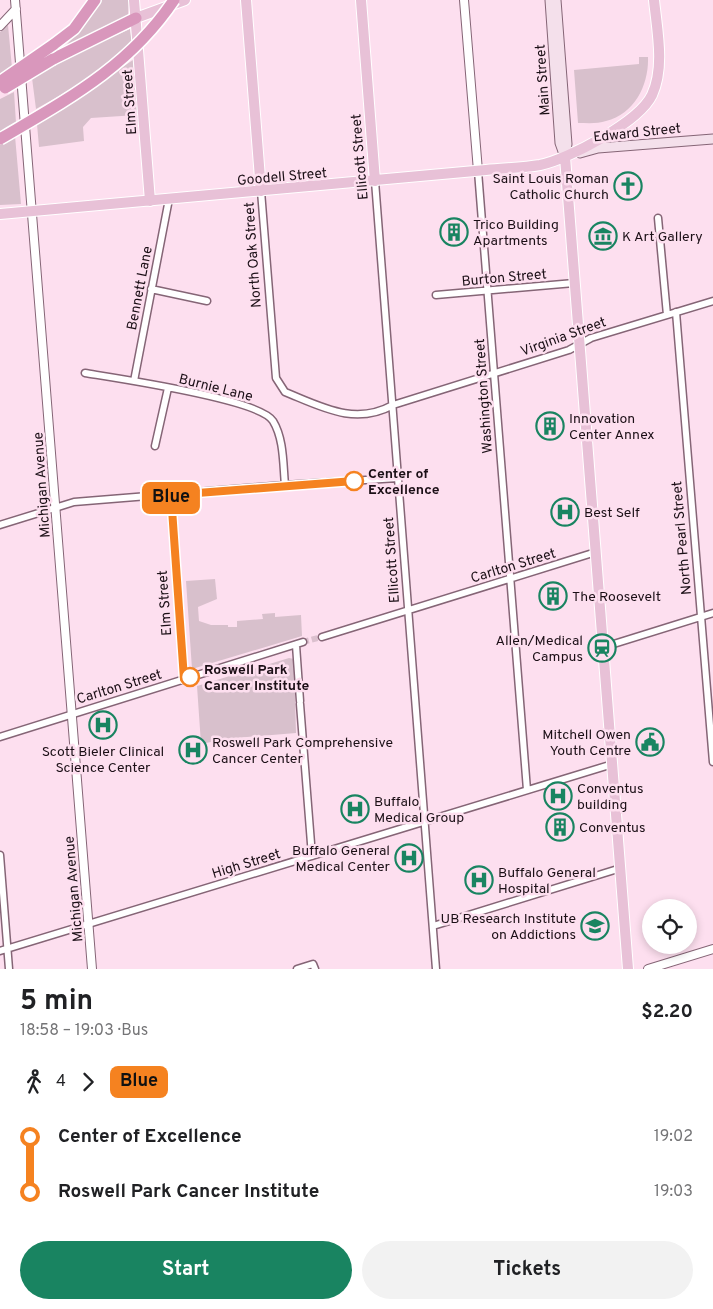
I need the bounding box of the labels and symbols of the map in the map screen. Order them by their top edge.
street label: Main Street [533,44,554,116]
street label: Elm Street [120,69,141,135]
street label: Ellicott Street [348,113,373,201]
street label: Edward Street [593,120,682,147]
street label: Goodell Street [236,165,328,190]
place label: Saint Louis Roman Catholic Church [492,171,609,204]
church icon: Saint Louis Roman Catholic Church [613,171,643,201]
street label: North Oak Street [241,201,266,308]
building icon: Trico Building Apartments [439,217,469,247]
place label: Trico Building Apartments [473,217,559,250]
museum icon: K Art Gallery [588,221,618,251]
place label: K Art Gallery [622,229,703,246]
street label: Bennett Lane [124,245,157,332]
street label: Burton Street [461,266,547,291]
street label: Virginia Street [518,314,609,361]
street label: Washington Street [472,338,497,454]
street label: Burnie Lane [177,371,254,406]
building icon: Innovation Center Annex [535,411,565,441]
place label: Innovation Center Annex [569,411,654,444]
street label: Michigan Avenue [30,431,55,538]
place label: Center of Excellence [368,466,440,499]
marker: Center of Excellence [344,471,364,491]
street label: North Pearl Street [669,480,696,596]
line badge: Blue [136,482,206,514]
hospital icon: Best Self [550,497,580,527]
place label: Best Self [584,505,640,522]
street label: Ellicott Street [381,516,404,604]
street label: Carlton Street [469,545,558,587]
street label: Elm Street [155,570,176,636]
building icon: The Roosevelt [538,581,568,611]
place label: The Roosevelt [572,589,661,606]
place label: Allen/Medical Campus [495,633,583,666]
station icon: Allen/Medical Campus [587,633,617,663]
place label: Roswell Park Cancer Institute [204,662,310,695]
street label: Carlton Street [75,666,164,708]
marker: Roswell Park Cancer Institute [180,667,200,687]
hospital icon: Scott Bieler Clinical Science Center [88,710,118,740]
place label: Mitchell Owen Youth Centre [542,727,631,760]
public building icon: Mitchell Owen Youth Centre [635,727,665,757]
hospital icon: Roswell Park Comprehensive Cancer Center [178,735,208,765]
place label: Roswell Park Comprehensive Cancer Center [212,735,393,768]
place label: Scott Bieler Clinical Science Center [42,744,164,777]
hospital icon: Conventus building [543,781,573,811]
place label: Conventus building [577,781,644,814]
hospital icon: Buffalo Medical Group [340,794,370,824]
place label: Buffalo Medical Group [374,794,464,827]
building icon: Conventus [545,812,575,842]
place label: Conventus [579,820,646,837]
street label: Michigan Avenue [61,835,88,943]
place label: Buffalo General Medical Center [292,843,391,876]
hospital icon: Buffalo General Medical Center [394,843,424,873]
street label: High Street [210,846,283,883]
hospital icon: Buffalo General Hospital [464,865,494,895]
place label: Buffalo General Hospital [498,865,596,898]
place label: UB Research Institute on Addictions [440,911,576,944]
school or university icon: UB Research Institute on Addictions [580,911,610,941]

